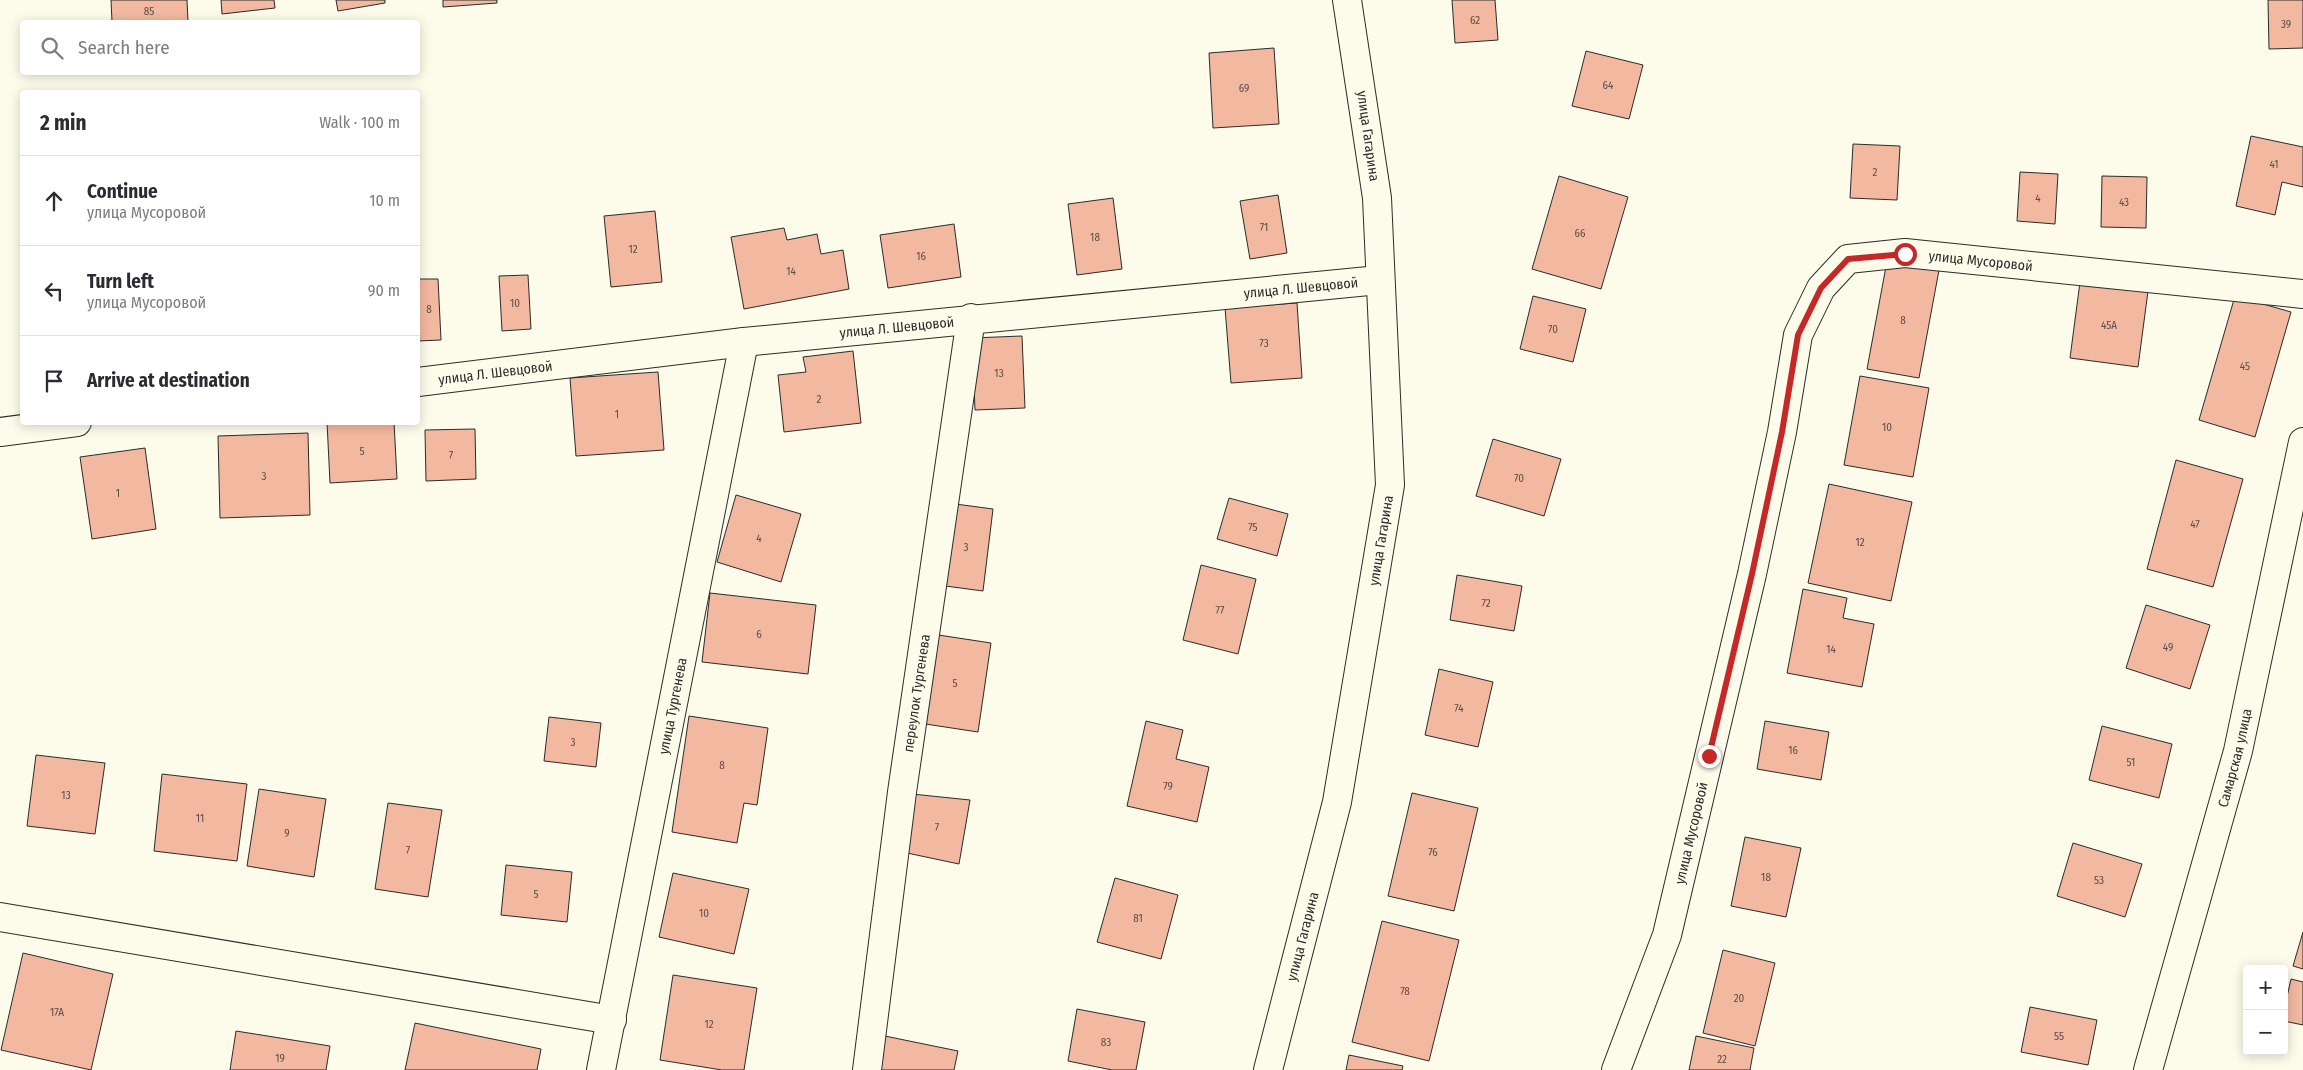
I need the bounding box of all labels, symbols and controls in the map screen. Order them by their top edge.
house number: 85 [144,5,154,18]
house number: 62 [1470,14,1480,27]
house number: 39 [2281,18,2291,31]
search box [20,20,420,75]
icon: search [38,34,66,62]
text: Search here [78,36,170,59]
house number: 64 [1603,79,1614,92]
house number: 69 [1239,82,1249,95]
street label: улица Гагарина [1353,90,1383,183]
text: 2 min [40,110,87,136]
text: Walk · 100 m [319,113,400,132]
house number: 41 [2269,158,2279,171]
house number: 2 [1873,166,1878,179]
text: Continue [87,180,158,203]
icon: ahead [40,187,68,215]
text: 10 m [369,191,400,210]
house number: 4 [2035,192,2041,205]
house number: 43 [2119,196,2129,209]
text: улица Мусоровой [87,203,206,222]
house number: 71 [1260,221,1268,234]
house number: 66 [1575,227,1586,240]
house number: 18 [1090,231,1100,244]
house number: 12 [628,243,638,256]
route start [1894,243,1917,266]
street label: улица Мусоровой [1928,247,2034,275]
house number: 16 [916,250,926,263]
house number: 14 [786,265,796,278]
text: Turn left [87,270,154,293]
street label: улица Л. Шевцовой [1243,274,1359,302]
icon: left [40,277,68,305]
text: 90 m [368,281,400,300]
text: улица Мусоровой [87,293,206,312]
house number: 10 [510,297,520,310]
house number: 8 [426,303,432,316]
street label: улица Л. Шевцовой [839,313,955,341]
house number: 8 [1900,314,1906,327]
house number: 45А [2101,319,2117,332]
house number: 70 [1548,323,1558,336]
house number: 73 [1259,337,1269,350]
street label: улица Л. Шевцовой [437,357,554,388]
house number: 45 [2240,360,2250,373]
icon: arrive [40,367,68,395]
house number: 13 [994,367,1004,380]
text: Arrive at destination [87,369,250,392]
house number: 2 [817,393,822,406]
house number: 1 [615,408,619,421]
house number: 10 [1882,421,1892,434]
house number: 5 [359,445,365,458]
house number: 7 [449,449,454,462]
house number: 3 [262,470,267,483]
house number: 70 [1514,472,1524,485]
house number: 1 [116,487,120,500]
street label: улица Гагарина [1365,494,1397,587]
house number: 47 [2190,518,2200,531]
house number: 75 [1248,521,1258,534]
house number: 4 [756,532,762,545]
house number: 12 [1855,536,1865,549]
house number: 3 [964,541,969,554]
house number: 72 [1481,597,1491,610]
house number: 77 [1216,604,1225,617]
house number: 6 [756,628,762,641]
street label: переулок Тургенева [899,633,933,753]
house number: 49 [2163,641,2173,654]
house number: 14 [1826,643,1836,656]
street label: улица Тургенева [655,656,690,756]
house number: 5 [952,677,958,690]
house number: 74 [1454,702,1464,715]
street label: Самарская улица [2214,707,2255,809]
house number: 3 [571,736,576,749]
house number: 16 [1788,744,1798,757]
route end [1698,745,1721,768]
house number: 51 [2127,756,2135,769]
house number: 8 [719,759,725,772]
house number: 79 [1163,780,1173,793]
street label: улица Мусоровой [1671,780,1711,886]
house number: 13 [61,789,71,802]
house number: 11 [196,812,204,825]
house number: 7 [935,821,940,834]
house number: 9 [284,827,290,840]
house number: 7 [406,844,411,857]
house number: 76 [1428,846,1438,859]
house number: 18 [1761,871,1771,884]
house number: 53 [2094,874,2104,887]
house number: 5 [533,888,539,901]
street label: улица Гагарина [1283,890,1322,983]
house number: 10 [699,907,709,920]
house number: 81 [1133,912,1143,925]
map controls [2243,965,2288,1055]
button: + [2243,965,2288,1010]
house number: 78 [1400,985,1410,998]
house number: 20 [1734,992,1745,1005]
house number: 17А [50,1006,64,1019]
button: − [2243,1010,2288,1055]
house number: 12 [704,1018,714,1031]
house number: 55 [2054,1030,2064,1043]
house number: 83 [1101,1036,1111,1049]
house number: 19 [275,1052,285,1065]
house number: 22 [1717,1053,1727,1066]

